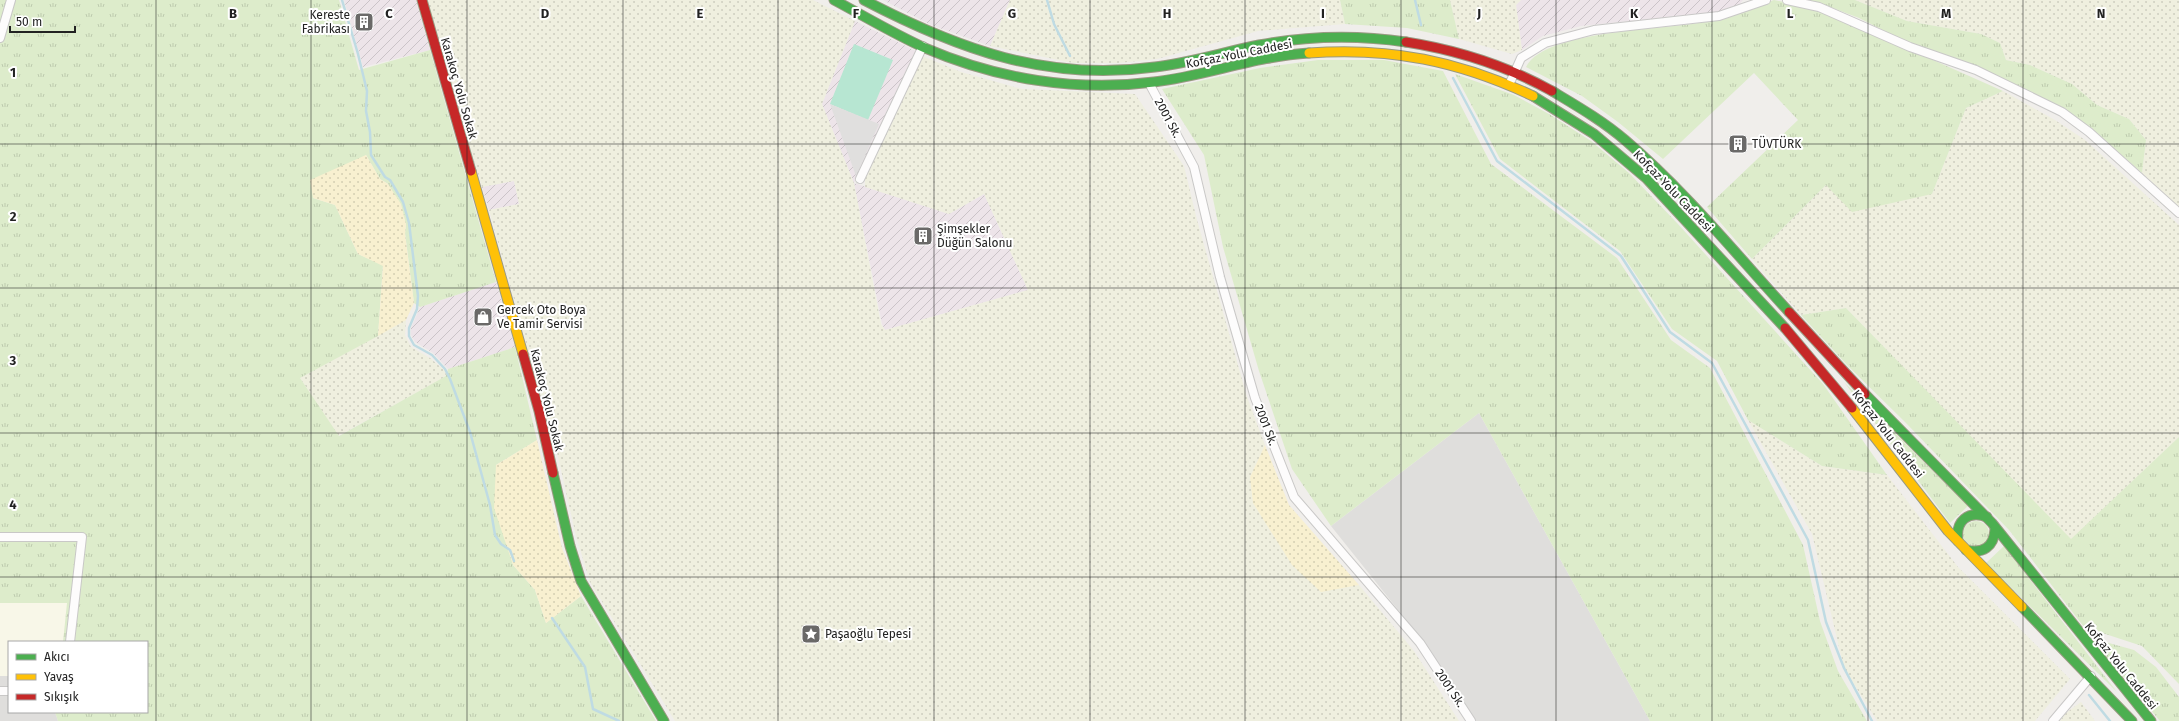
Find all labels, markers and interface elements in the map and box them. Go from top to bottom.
text: B [229,6,237,21]
text: C [385,6,393,21]
text: D [541,6,550,21]
text: E [697,6,704,21]
text: F [853,6,860,21]
text: G [1008,6,1016,21]
text: H [1163,6,1171,21]
text: I [1321,6,1325,21]
text: J [1476,6,1481,21]
text: K [1630,6,1639,21]
text: L [1787,6,1794,21]
text: M [1941,6,1951,21]
text: N [2097,6,2105,21]
scale bar [10,8,75,34]
place label: Kereste Fabrikası [302,8,350,36]
building icon: Kereste Fabrikası [353,11,375,33]
text: 50 m [16,15,42,29]
street label: Karakoç Yolu Sokak [438,36,480,141]
street label: Kofçaz Yolu Caddesi [1185,37,1293,71]
text: 1 [10,65,16,80]
street label: 2001 Sk. [1152,96,1184,140]
building icon: TÜVTÜRK [1727,133,1749,155]
place label: TÜVTÜRK [1752,135,1802,151]
street label: Kofçaz Yolu Caddesi [1630,147,1716,235]
text: 2 [10,209,17,224]
place label: Şimşekler Düğün Salonu [937,222,1012,250]
building icon: Şimşekler Düğün Salonu [912,225,934,247]
place label: Gercek Oto Boya Ve Tamir Servisi [497,303,586,331]
shop icon: Gercek Oto Boya Ve Tamir Servisi [472,306,494,328]
street label: Karakoç Yolu Sokak [528,347,567,453]
text: 3 [9,353,17,368]
street label: Kofçaz Yolu Caddesi [1849,387,1927,481]
street label: 2001 Sk. [1252,402,1280,448]
text: 4 [9,497,17,512]
street label: Kofçaz Yolu Caddesi [2082,620,2160,712]
place icon: Paşaoğlu Tepesi [800,623,822,645]
place label: Paşaoğlu Tepesi [825,627,911,641]
legend [8,641,148,713]
text: Akıcı [44,650,70,664]
street label: 2001 Sk. [1432,666,1468,710]
text: Yavaş [44,670,74,684]
text: Sıkışık [44,690,79,704]

